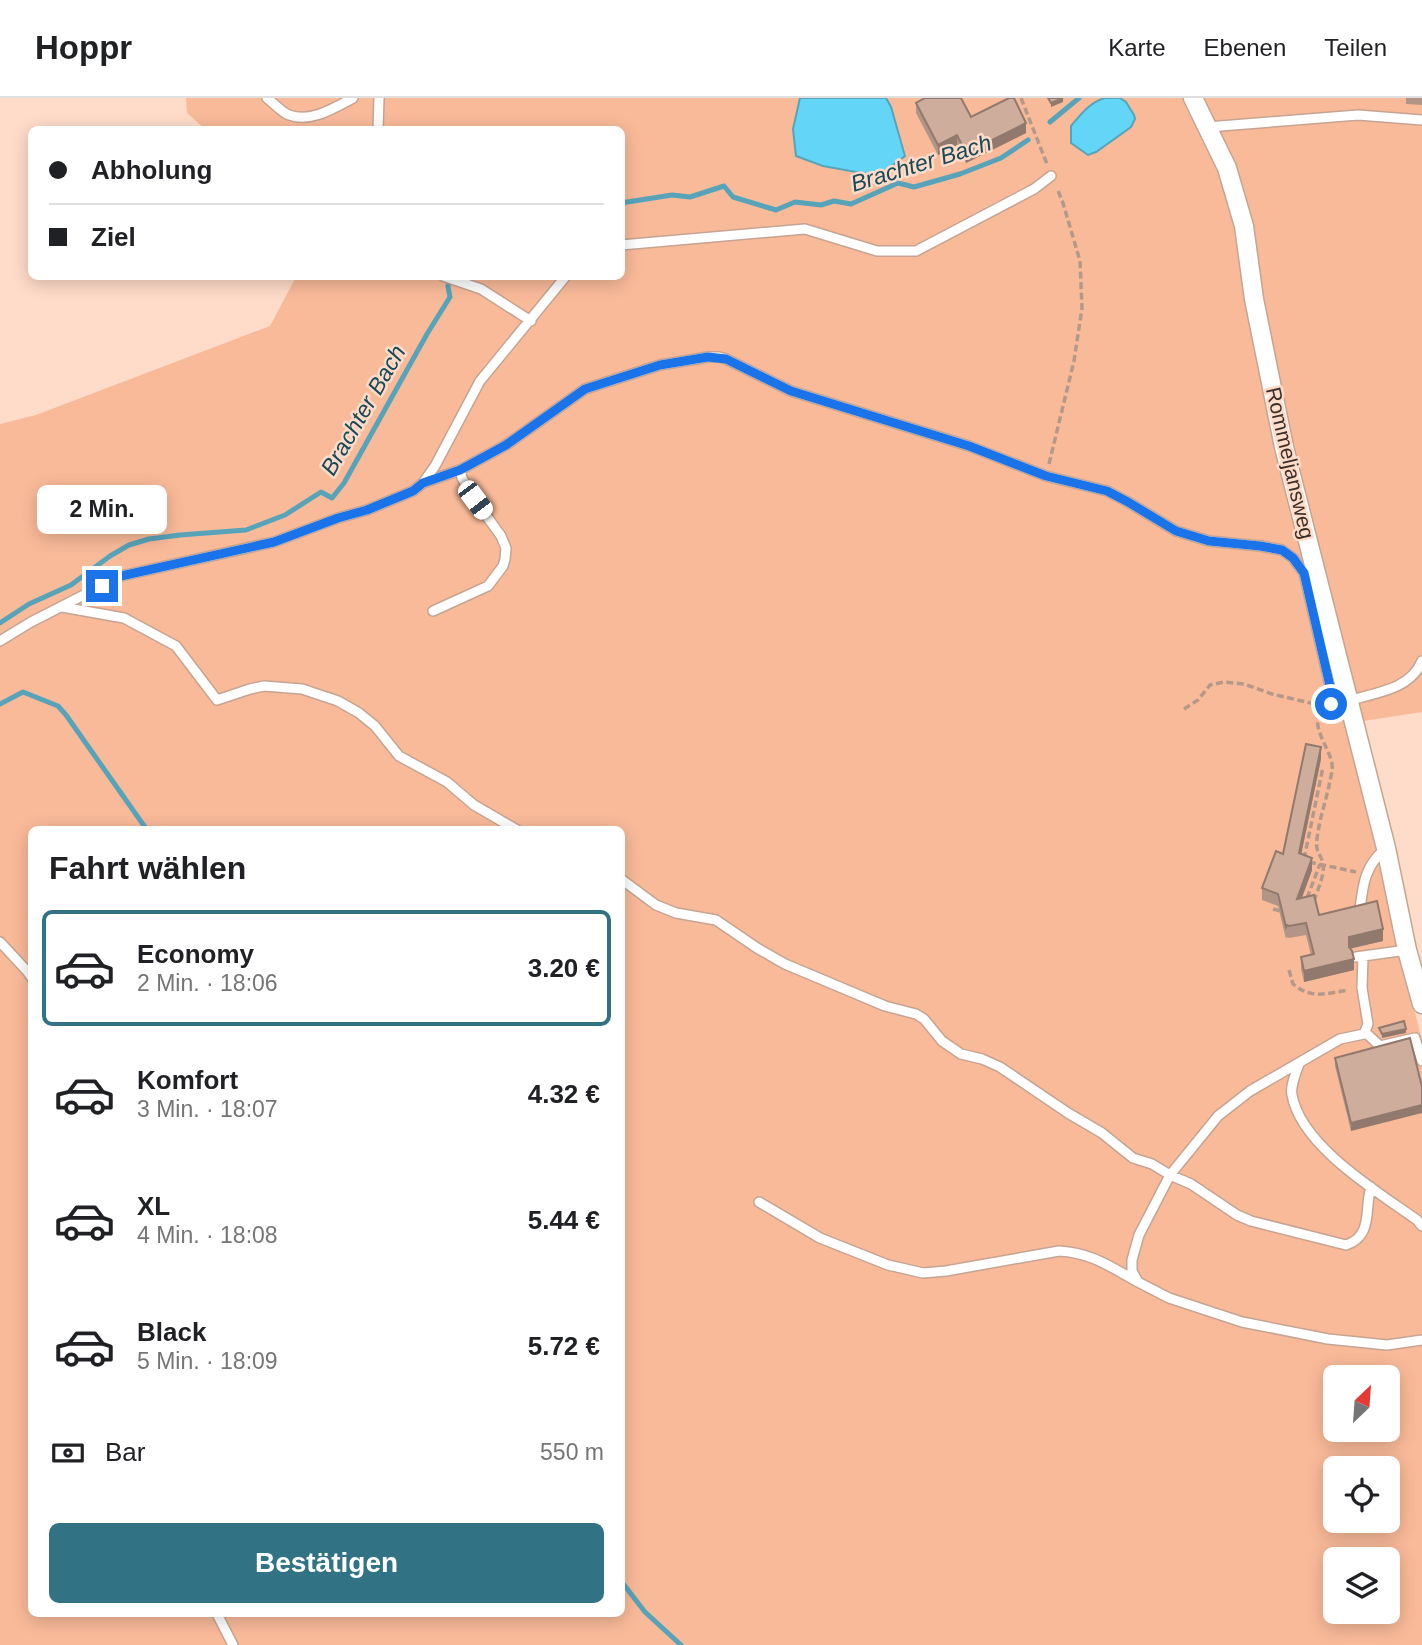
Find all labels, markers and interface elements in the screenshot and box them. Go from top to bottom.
text: Hoppr [35,29,132,66]
text: Karte [1108,34,1166,61]
text: Ebenen [1204,34,1286,61]
text: Teilen [1324,34,1387,61]
water label: Brachter Bach [848,129,994,197]
text: Abholung [91,155,212,185]
text: Ziel [91,222,136,252]
water label: Brachter Bach [315,340,411,480]
street label: Rommeljansweg [1262,385,1319,541]
car [454,477,497,523]
callout: 2 Min. [37,484,167,533]
text: 2 Min. [69,496,135,522]
route end [86,570,118,602]
route start [1315,688,1347,720]
text: Fahrt wählen [49,850,246,886]
icon: car [53,937,116,1000]
text: Economy [137,939,254,969]
text: 3.20 € [528,953,600,983]
text: 2 Min. · 18:06 [137,970,278,996]
icon: car [53,1063,116,1126]
text: Komfort [137,1065,238,1095]
text: 4.32 € [528,1079,600,1109]
text: 3 Min. · 18:07 [137,1096,278,1122]
icon: car [53,1189,116,1252]
text: XL [137,1191,170,1221]
text: 5.44 € [528,1205,600,1235]
text: 4 Min. · 18:08 [137,1222,278,1248]
icon: car [53,1315,116,1378]
text: Black [137,1317,206,1347]
text: 5.72 € [528,1331,600,1361]
text: 5 Min. · 18:09 [137,1348,278,1374]
north arrow [1323,1365,1400,1442]
map controls [1323,1365,1400,1624]
icon: cash [49,1434,87,1472]
text: Bar [105,1437,145,1467]
text: 550 m [540,1439,604,1465]
button: locate [1323,1456,1400,1533]
button: Bestätigen [49,1523,604,1603]
button: layers [1323,1547,1400,1624]

